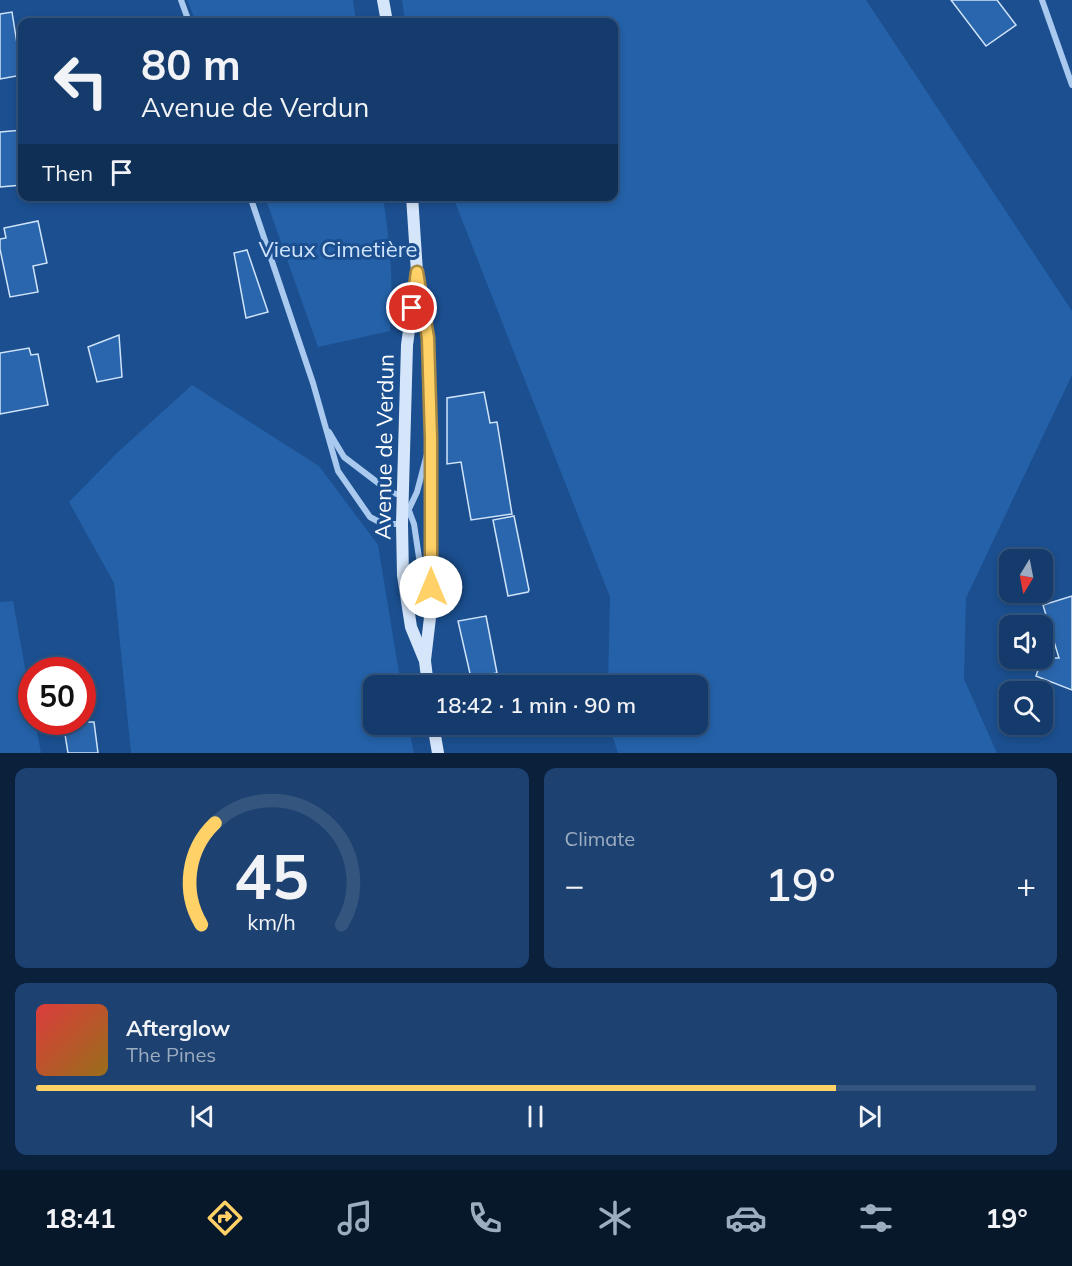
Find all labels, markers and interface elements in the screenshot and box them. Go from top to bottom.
text: 80 m [141,38,241,91]
icon: left [42,42,120,120]
text: Avenue de Verdun [141,90,369,124]
icon: arrive [105,156,138,189]
text: Then [42,159,93,187]
park label: Vieux Cimetière [258,235,418,263]
pin [386,282,437,333]
icon: arrive [395,291,428,324]
street label: Avenue de Verdun [368,354,400,540]
north arrow [999,549,1053,603]
map controls [999,549,1053,735]
position arrow [399,555,463,619]
button: sound [999,615,1053,669]
speed limit sign: 50 [18,657,96,735]
button: search [999,681,1053,735]
text: 18:42 · 1 min · 90 m [435,691,636,719]
text: Climate [565,826,635,851]
text: 45 [234,836,309,915]
text: 19° [765,856,836,912]
text: − [565,864,584,905]
text: + [1016,864,1036,905]
text: km/h [247,908,296,935]
text: Afterglow [126,1014,230,1042]
text: The Pines [126,1042,216,1067]
icon: previous [186,1100,219,1133]
icon: pause [519,1100,552,1133]
icon: next [853,1100,886,1133]
icon: directions [204,1197,246,1239]
icon: music [334,1197,376,1239]
icon: phone [464,1197,506,1239]
icon: climate [594,1197,636,1239]
icon: car [725,1197,767,1239]
icon: filters [855,1197,897,1239]
text: 18:41 [44,1201,116,1235]
text: 19° [985,1201,1028,1235]

